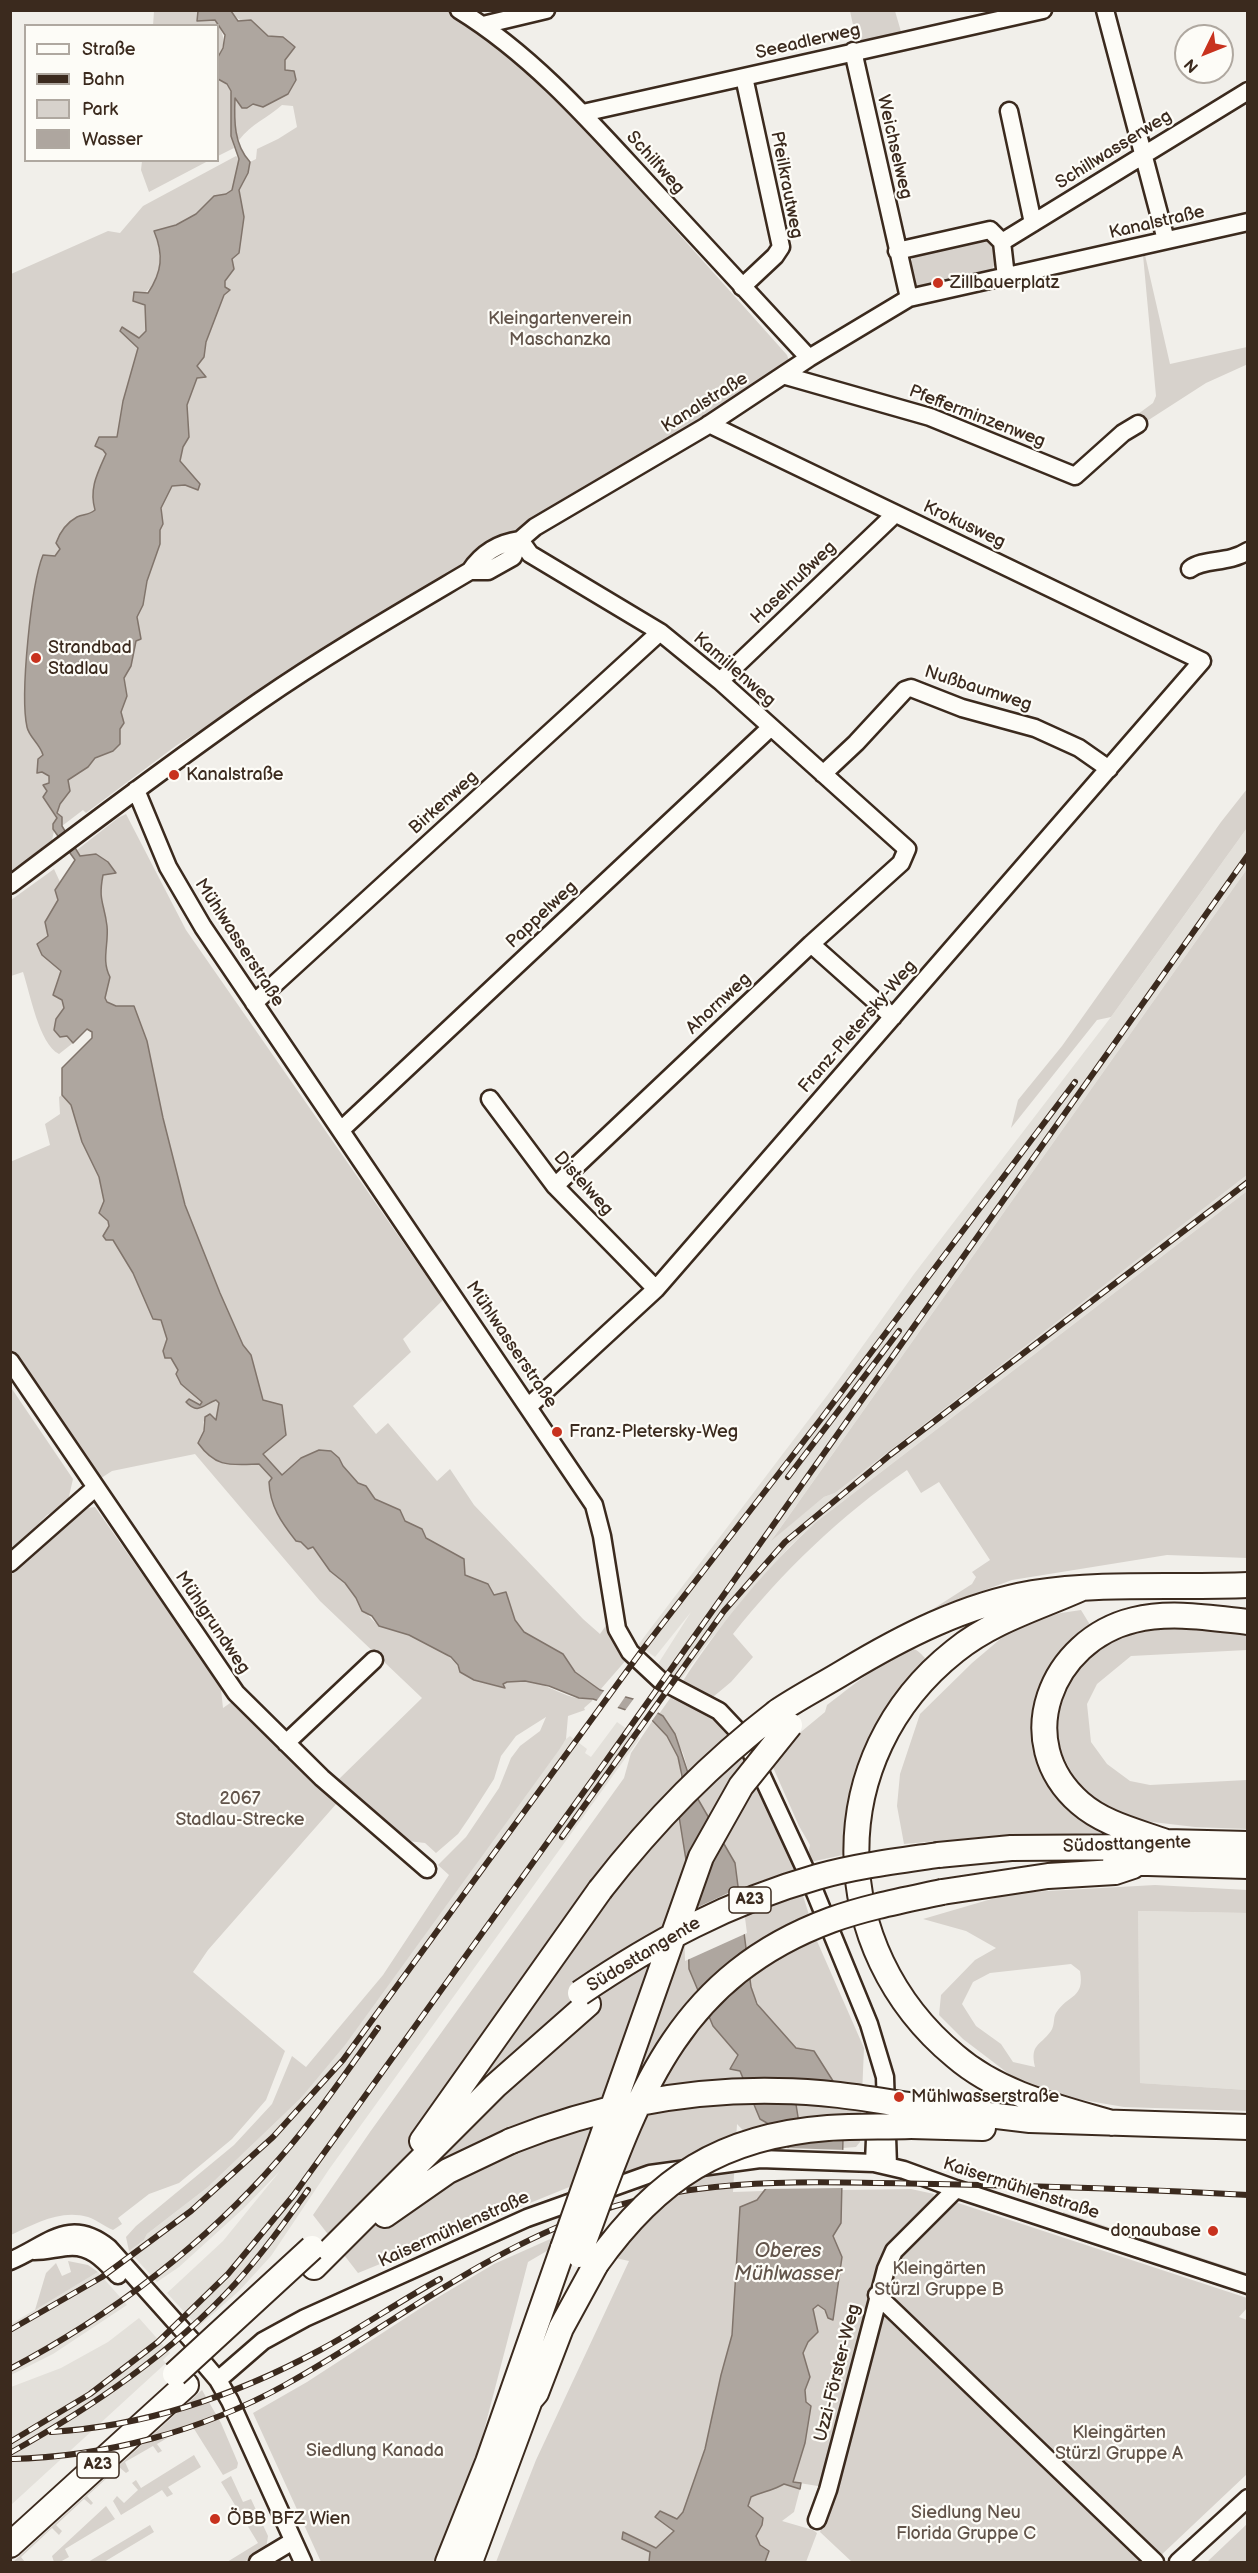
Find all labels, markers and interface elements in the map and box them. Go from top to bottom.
street label: Seeadlerweg [754,19,862,65]
legend [24,24,219,162]
north arrow [1174,24,1234,84]
text: Straße [82,39,135,60]
text: N [1181,54,1203,76]
text: Bahn [82,69,125,90]
street label: Weichselweg [872,93,916,201]
text: Park [82,99,118,120]
street label: Schillwasserweg [1052,106,1176,194]
street label: Schilfweg [621,127,689,199]
text: Wasser [82,129,143,150]
street label: Pfeilkrautweg [765,130,807,240]
street label: Kanalstraße [1107,202,1207,244]
place label: Zillbauerplatz [950,272,1059,294]
marker: Zillbauerplatz [931,276,945,290]
park label: Kleingartenverein Maschanzka [488,308,632,350]
street label: Kanalstraße [658,368,752,438]
street label: Pfefferminzenweg [906,381,1048,453]
street label: Krokusweg [919,496,1009,554]
street label: Haselnußweg [747,537,841,629]
street label: Kamillenweg [688,628,780,712]
place label: Strandbad Stadlau [48,637,132,680]
marker: Strandbad Stadlau [29,651,43,665]
street label: Nußbaumweg [922,661,1034,717]
place label: Kanalstraße [186,764,283,786]
street label: Birkenweg [405,766,483,840]
marker: Kanalstraße [167,768,181,782]
street label: Mühlwasserstraße [190,875,288,1011]
street label: Pappelweg [502,877,582,953]
street label: Franz-Pletersky-Weg [794,956,922,1098]
street label: Ahornweg [682,969,756,1039]
street label: Distelweg [549,1147,617,1221]
street label: Mühlwasserstraße [461,1278,561,1412]
place label: Franz-Pletersky-Weg [569,1421,738,1443]
marker: Franz-Pletersky-Weg [550,1425,564,1439]
street label: Mühlgrundweg [170,1568,254,1678]
park label: 2067 Stadlau-Strecke [175,1788,305,1830]
street label: Südosttangente [1063,1832,1191,1858]
road number: A23 [729,1887,771,1913]
street label: Südosttangente [583,1913,705,1997]
place label: Mühlwasserstraße [911,2086,1059,2108]
marker: Mühlwasserstraße [892,2090,906,2104]
street label: Kaisermühlenstraße [940,2154,1102,2224]
street label: Kaisermühlenstraße [375,2187,533,2273]
place label: donaubase [1110,2220,1201,2242]
marker: donaubase [1206,2224,1220,2238]
water label: Oberes Mühlwasser [734,2240,842,2287]
park label: Kleingärten Stürzl Gruppe B [874,2258,1004,2300]
street label: Uzzi-Förster-Weg [810,2302,866,2444]
park label: Kleingärten Stürzl Gruppe A [1055,2422,1183,2464]
park label: Siedlung Kanada [306,2440,444,2462]
road number: A23 [77,2452,119,2478]
park label: Siedlung Neu Florida Gruppe C [896,2502,1036,2544]
place label: ÖBB BFZ Wien [227,2508,350,2530]
marker: ÖBB BFZ Wien [208,2512,222,2526]

